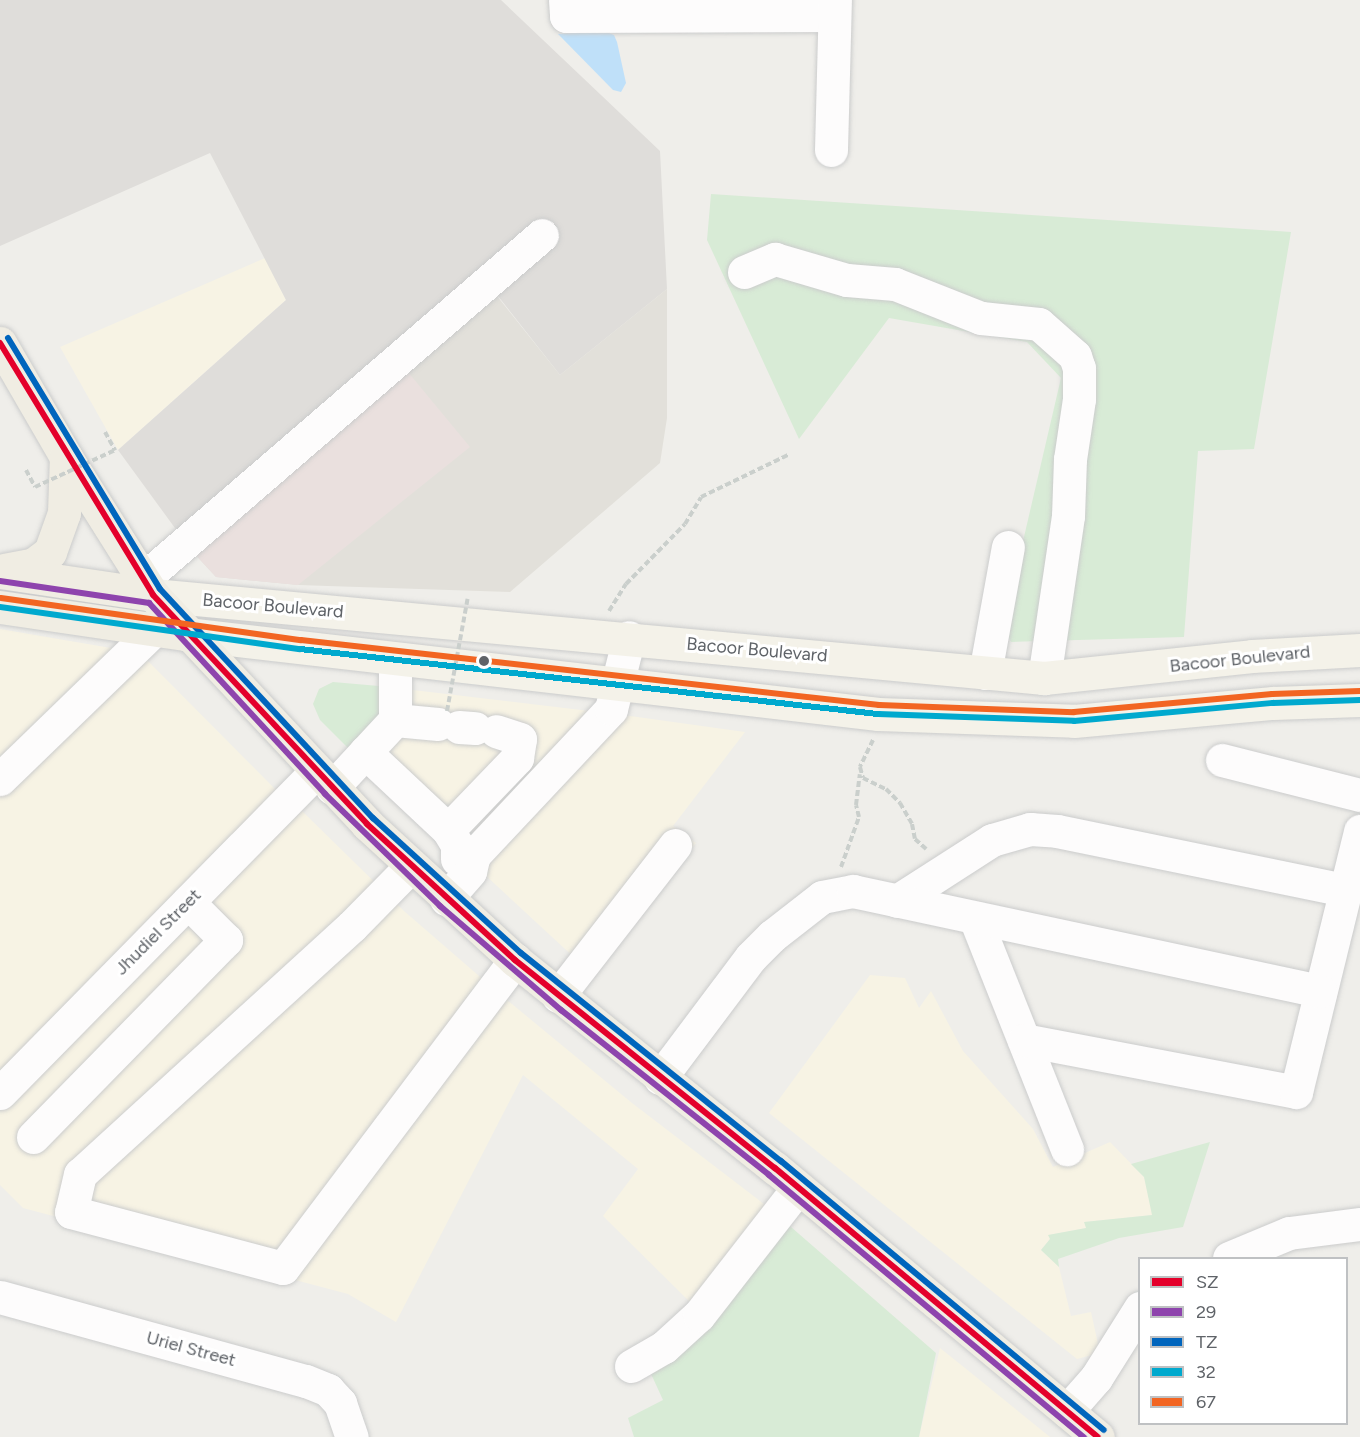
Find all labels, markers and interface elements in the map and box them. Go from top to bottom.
street label: Bacoor Boulevard [202,589,344,623]
street label: Bacoor Boulevard [686,633,828,667]
street label: Bacoor Boulevard [1169,641,1311,677]
unlabelled marker [478,655,490,667]
street label: Jhudiel Street [111,885,205,979]
legend [1138,1257,1348,1425]
text: SZ [1196,1271,1219,1293]
text: 29 [1196,1301,1216,1323]
street label: Uriel Street [144,1327,238,1371]
text: TZ [1196,1331,1217,1353]
text: 32 [1196,1361,1216,1383]
text: 67 [1196,1391,1216,1413]

